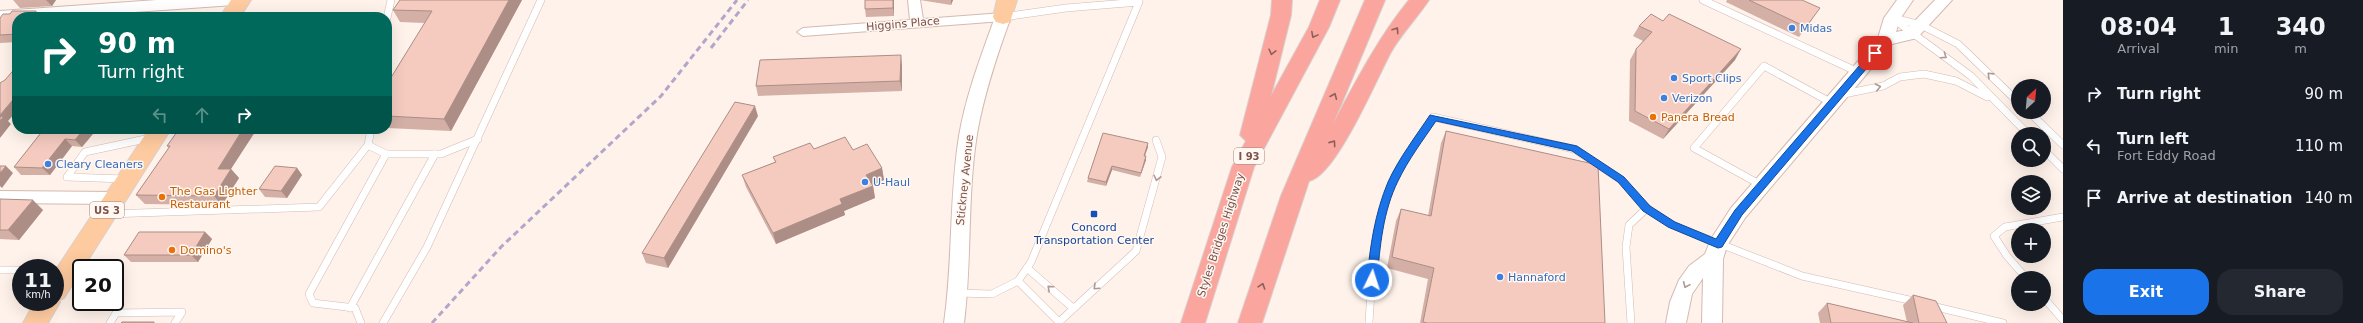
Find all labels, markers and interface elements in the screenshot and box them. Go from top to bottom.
text: 08:04 [2100,13,2177,41]
text: 1 [2218,13,2234,41]
text: 340 [2276,13,2326,41]
street label: Higgins Place [866,14,941,34]
place label: Midas [1800,22,1832,35]
marker: Midas [1787,23,1797,33]
text: 90 m [98,27,176,60]
one-way arrow [1391,27,1399,34]
icon: right [32,28,84,80]
one-way arrow [1311,31,1319,39]
pin [1858,36,1892,70]
text: Arrival [2117,41,2160,56]
text: min [2214,41,2238,56]
text: m [2294,41,2307,56]
icon: arrive [1864,42,1886,64]
one-way arrow [1268,48,1277,55]
one-way arrow [1940,51,1947,59]
text: Turn right [98,61,184,82]
place label: Sport Clips [1682,72,1742,85]
one-way arrow [1987,72,1995,80]
marker: Sport Clips [1669,73,1679,83]
north arrow [2011,79,2051,119]
map controls [2011,79,2051,311]
one-way arrow [1874,83,1881,91]
icon: right [2083,83,2105,105]
text: Turn right [2117,85,2201,103]
text: 90 m [2305,85,2343,103]
one-way arrow [1329,92,1337,99]
place label: Verizon [1672,92,1713,105]
marker: Verizon [1659,93,1669,103]
icon: left [149,104,171,126]
icon: ahead [191,104,213,126]
icon: right [233,104,255,126]
place label: Panera Bread [1661,111,1735,124]
marker: Panera Bread [1648,112,1658,122]
button: search [2011,127,2051,167]
text: Turn left [2117,130,2189,148]
street label: Stickney Avenue [954,134,976,226]
icon: left [2083,135,2105,157]
text: 110 m [2295,137,2343,155]
one-way arrow [1328,141,1335,148]
road number: I 93 [1234,148,1264,164]
text: Fort Eddy Road [2117,148,2216,163]
place label: Cleary Cleaners [56,158,143,171]
marker: Cleary Cleaners [43,159,53,169]
street label: Styles Bridges Highway [1195,171,1247,299]
one-way arrow [1154,174,1162,181]
button: layers [2011,175,2051,215]
place label: U-Haul [873,176,910,189]
marker: U-Haul [860,177,870,187]
place label: The Gas Lighter Restaurant [169,185,258,211]
icon: arrive [2083,187,2105,209]
text: Arrive at destination [2117,189,2292,207]
text: 140 m [2304,189,2353,207]
marker: The Gas Lighter Restaurant [157,192,167,202]
road number: US 3 [90,202,124,218]
marker: Concord Transportation Center [1089,209,1099,219]
place label: Concord Transportation Center [1033,221,1154,247]
button: + [2011,223,2051,263]
place label: Domino's [180,244,232,257]
marker: Domino's [167,245,177,255]
speed limit sign: 20 [72,259,124,311]
position arrow [1351,259,1393,301]
text: 11 [24,268,52,292]
button: Exit [2083,269,2209,315]
button: Share [2217,269,2343,315]
place label: Hannaford [1508,271,1566,284]
button: − [2011,271,2051,311]
marker: Hannaford [1495,272,1505,282]
one-way arrow [1683,281,1691,289]
one-way arrow [1094,282,1101,289]
one-way arrow [1257,283,1266,290]
one-way arrow [1047,285,1055,293]
text: km/h [25,289,51,300]

